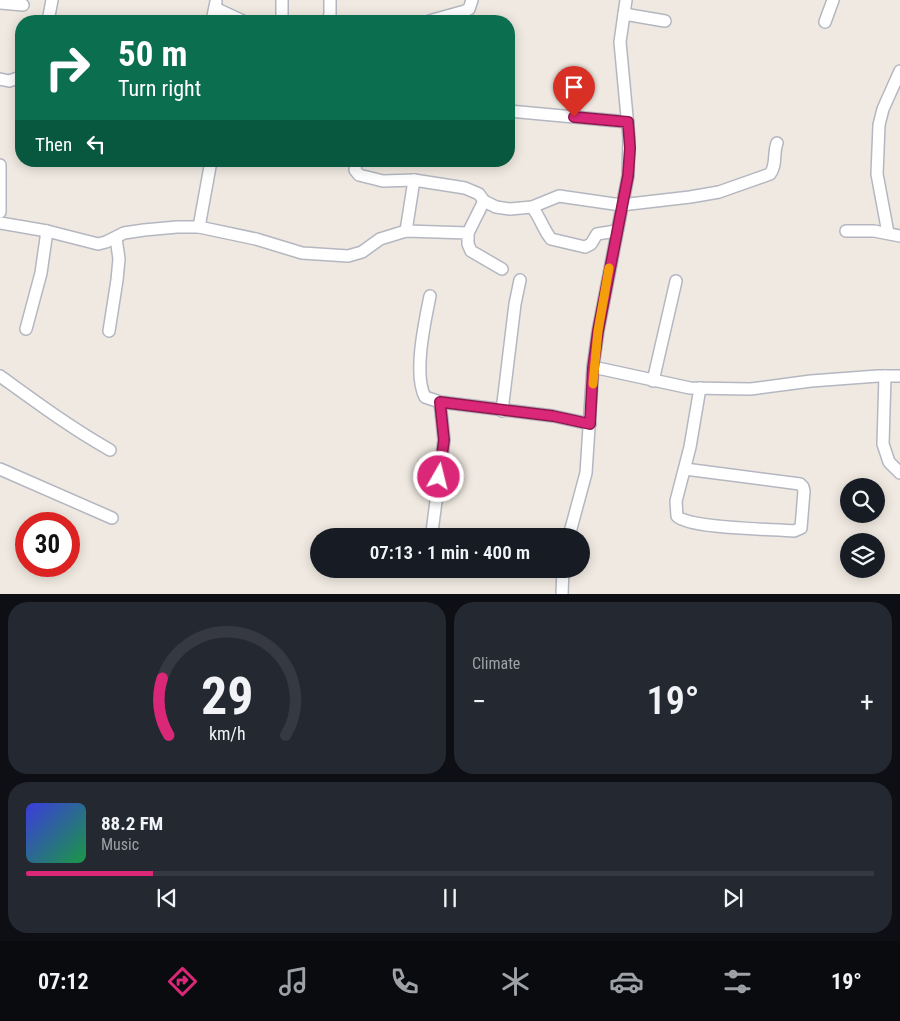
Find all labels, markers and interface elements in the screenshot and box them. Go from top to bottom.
text: 50 m [118,34,187,75]
icon: right [35,35,100,100]
pin [553,66,595,117]
icon: arrive [560,73,588,101]
text: Turn right [118,76,201,101]
icon: left [82,130,110,158]
text: Then [35,133,72,156]
position arrow [412,450,464,502]
map controls [840,478,885,578]
button: search [840,478,885,523]
speed limit sign: 30 [15,512,80,577]
button: layers [840,533,885,578]
text: 07:13 · 1 min · 400 m [370,541,530,564]
text: Climate [472,654,520,673]
text: 29 [201,666,253,727]
text: 19° [647,679,699,723]
text: − [472,685,486,718]
text: + [860,685,874,718]
text: km/h [209,723,245,744]
text: 88.2 FM [101,812,163,835]
text: Music [101,835,139,854]
icon: previous [153,884,181,912]
icon: pause [436,884,464,912]
icon: next [719,884,747,912]
icon: directions [165,964,200,999]
icon: music [276,964,311,999]
icon: phone [387,964,422,999]
icon: climate [498,964,533,999]
icon: car [609,964,644,999]
icon: filters [720,964,755,999]
text: 07:12 [38,969,89,994]
text: 19° [831,969,862,994]

